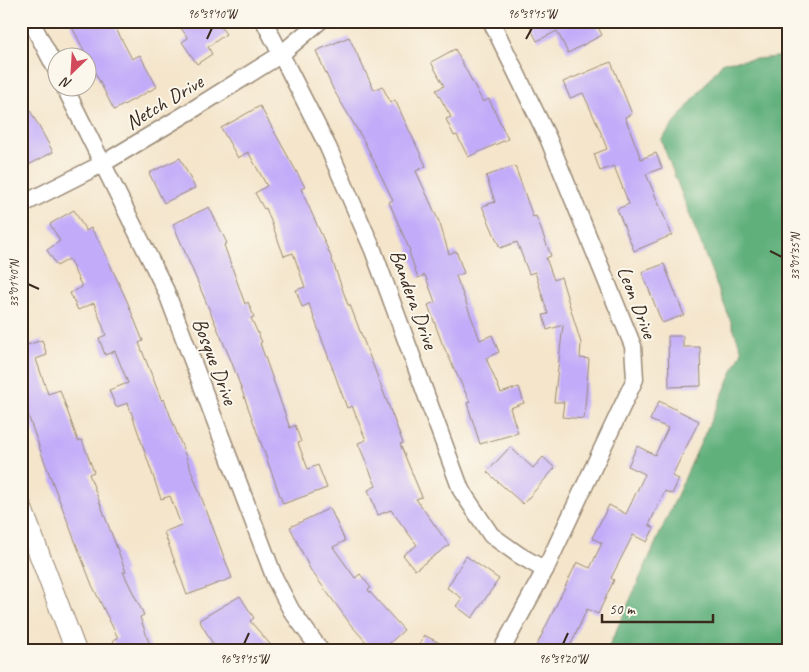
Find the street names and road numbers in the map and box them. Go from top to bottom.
street label: Netch Drive [120,68,209,135]
street label: Bandera Drive [384,246,444,353]
street label: Leon Drive [611,262,663,344]
street label: Bosque Drive [187,314,244,409]

